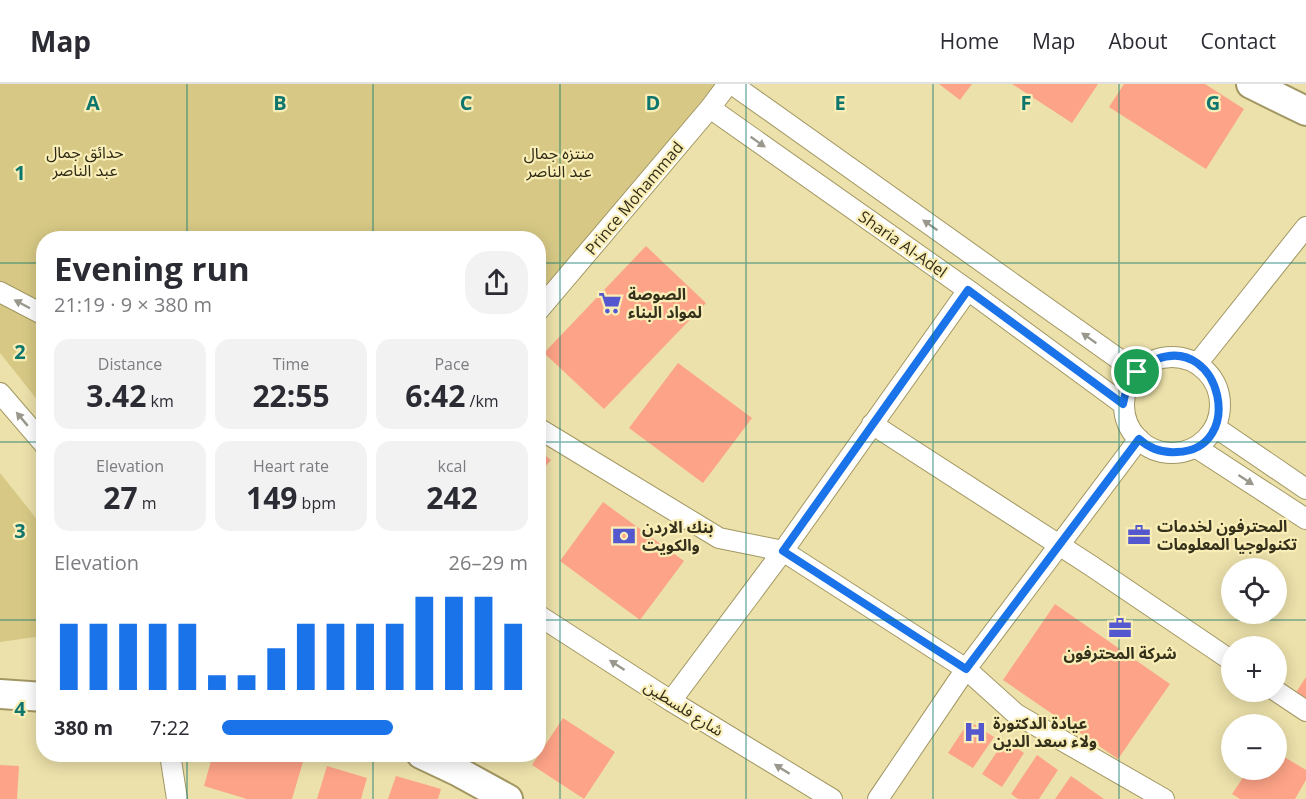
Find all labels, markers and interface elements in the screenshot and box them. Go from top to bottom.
text: Map [30,22,91,60]
text: Home [940,27,999,55]
text: Map [1032,27,1075,55]
text: About [1108,27,1168,55]
text: Contact [1201,27,1276,55]
text: A [86,89,100,116]
text: B [273,89,287,116]
text: C [460,89,473,116]
text: D [646,89,660,116]
text: E [834,89,846,116]
text: F [1021,89,1031,116]
text: G [1206,89,1220,116]
one-way arrow [749,136,765,148]
street label: Prince Mohammad [580,137,688,259]
park label: حدائق جمال عبد الناصر [46,141,124,181]
park label: منتزه جمال عبد الناصر [524,142,594,182]
text: 1 [14,159,26,186]
street label: Sharia Al-Adel [854,205,952,283]
one-way arrow [922,220,938,231]
text: Evening run [54,246,250,291]
button: share [465,251,528,314]
place label: الصوصة لمواد البناء [628,283,702,323]
supermarket icon: الصوصة لمواد البناء [597,290,623,316]
text: 21:19 · 9 × 380 m [54,291,212,318]
one-way arrow [13,299,30,308]
one-way arrow [1081,333,1097,344]
text: 2 [14,338,26,365]
pin [1111,346,1162,397]
text: Distance [98,353,162,375]
text: Time [273,353,309,375]
text: Pace [434,353,470,375]
icon: arrive [1120,355,1153,388]
text: 3.42 [86,375,146,416]
text: 22:55 [252,375,330,416]
text: 6:42 [405,375,465,416]
text: km [146,390,174,412]
text: /km [465,390,499,412]
one-way arrow [16,411,28,426]
text: Elevation [96,455,164,477]
text: Heart rate [253,455,329,477]
text: kcal [438,455,467,477]
one-way arrow [1238,474,1254,485]
text: 27 [103,477,138,518]
text: 149 [246,477,297,518]
text: 242 [426,477,478,518]
text: m [138,492,157,514]
text: bpm [297,492,336,514]
place label: المحترفون لخدمات تكنولوجيا المعلومات [1157,515,1297,555]
place label: بنك الاردن والكويت [642,516,714,556]
text: 3 [14,517,26,544]
office icon: المحترفون لخدمات تكنولوجيا المعلومات [1126,522,1152,548]
bank icon: بنك الاردن والكويت [611,523,637,549]
text: Elevation [54,549,139,576]
text: 26–29 m [449,549,528,576]
map controls [1221,558,1287,780]
button: locate [1221,558,1287,624]
office icon: شركة المحترفون [1107,615,1133,641]
button: + [1221,636,1287,702]
place label: شركة المحترفون [1063,642,1177,664]
one-way arrow [608,660,625,671]
street label: شارع فلسطين [639,675,728,743]
text: 4 [14,695,26,722]
place label: عيادة الدكتورة ولاء سعد الدين [993,712,1097,752]
text: 380 m [54,714,113,741]
text: 7:22 [150,714,190,741]
button: − [1221,714,1287,780]
hospital icon: عيادة الدكتورة ولاء سعد الدين [962,719,988,745]
one-way arrow [774,763,790,774]

